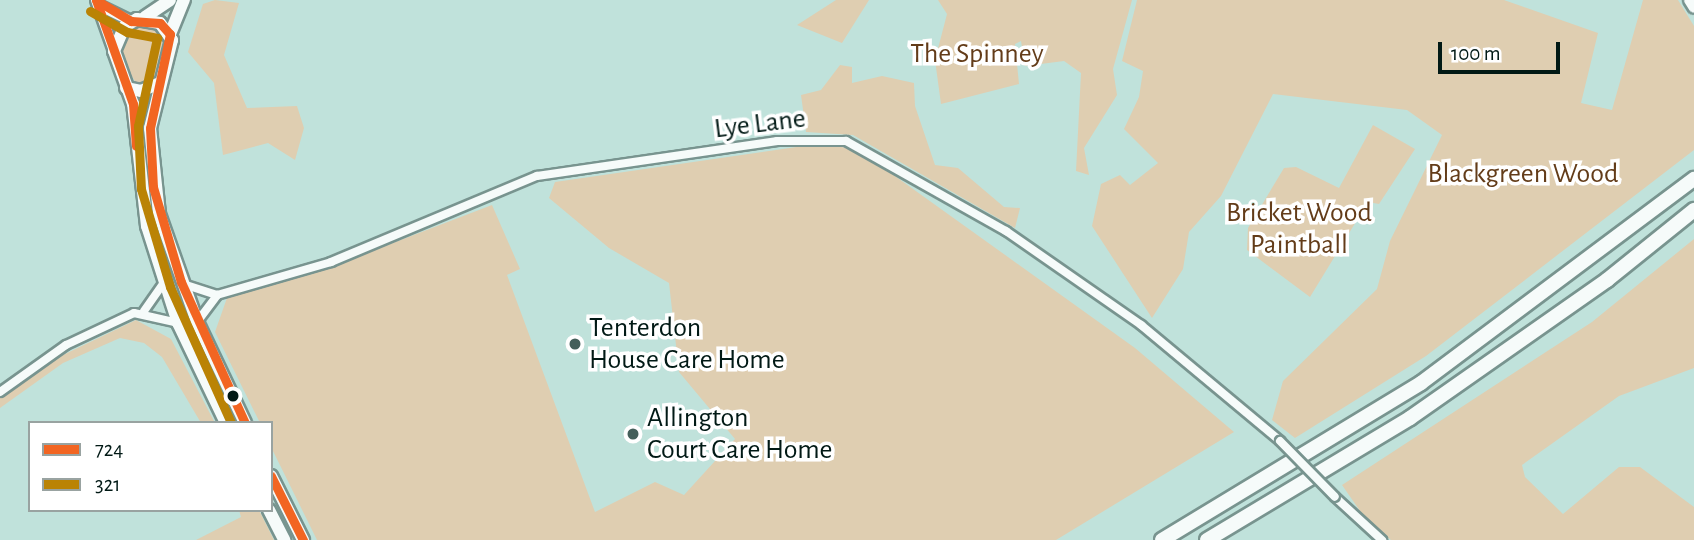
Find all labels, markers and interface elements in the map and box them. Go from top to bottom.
scale bar [1442,28,1564,72]
park label: The Spinney [910,37,1044,71]
text: 100 m [1451,43,1501,64]
street label: Lye Lane [712,102,808,146]
park label: Blackgreen Wood [1427,157,1619,191]
park label: Bricket Wood Paintball [1226,196,1372,262]
place label: Tenterdon House Care Home [589,311,785,377]
marker: Tenterdon House Care Home [567,336,583,352]
unlabelled marker [226,389,240,403]
place label: Allington Court Care Home [647,401,832,467]
legend [28,421,273,512]
marker: Allington Court Care Home [625,426,641,442]
text: 724 [95,439,123,460]
text: 321 [95,474,120,495]

